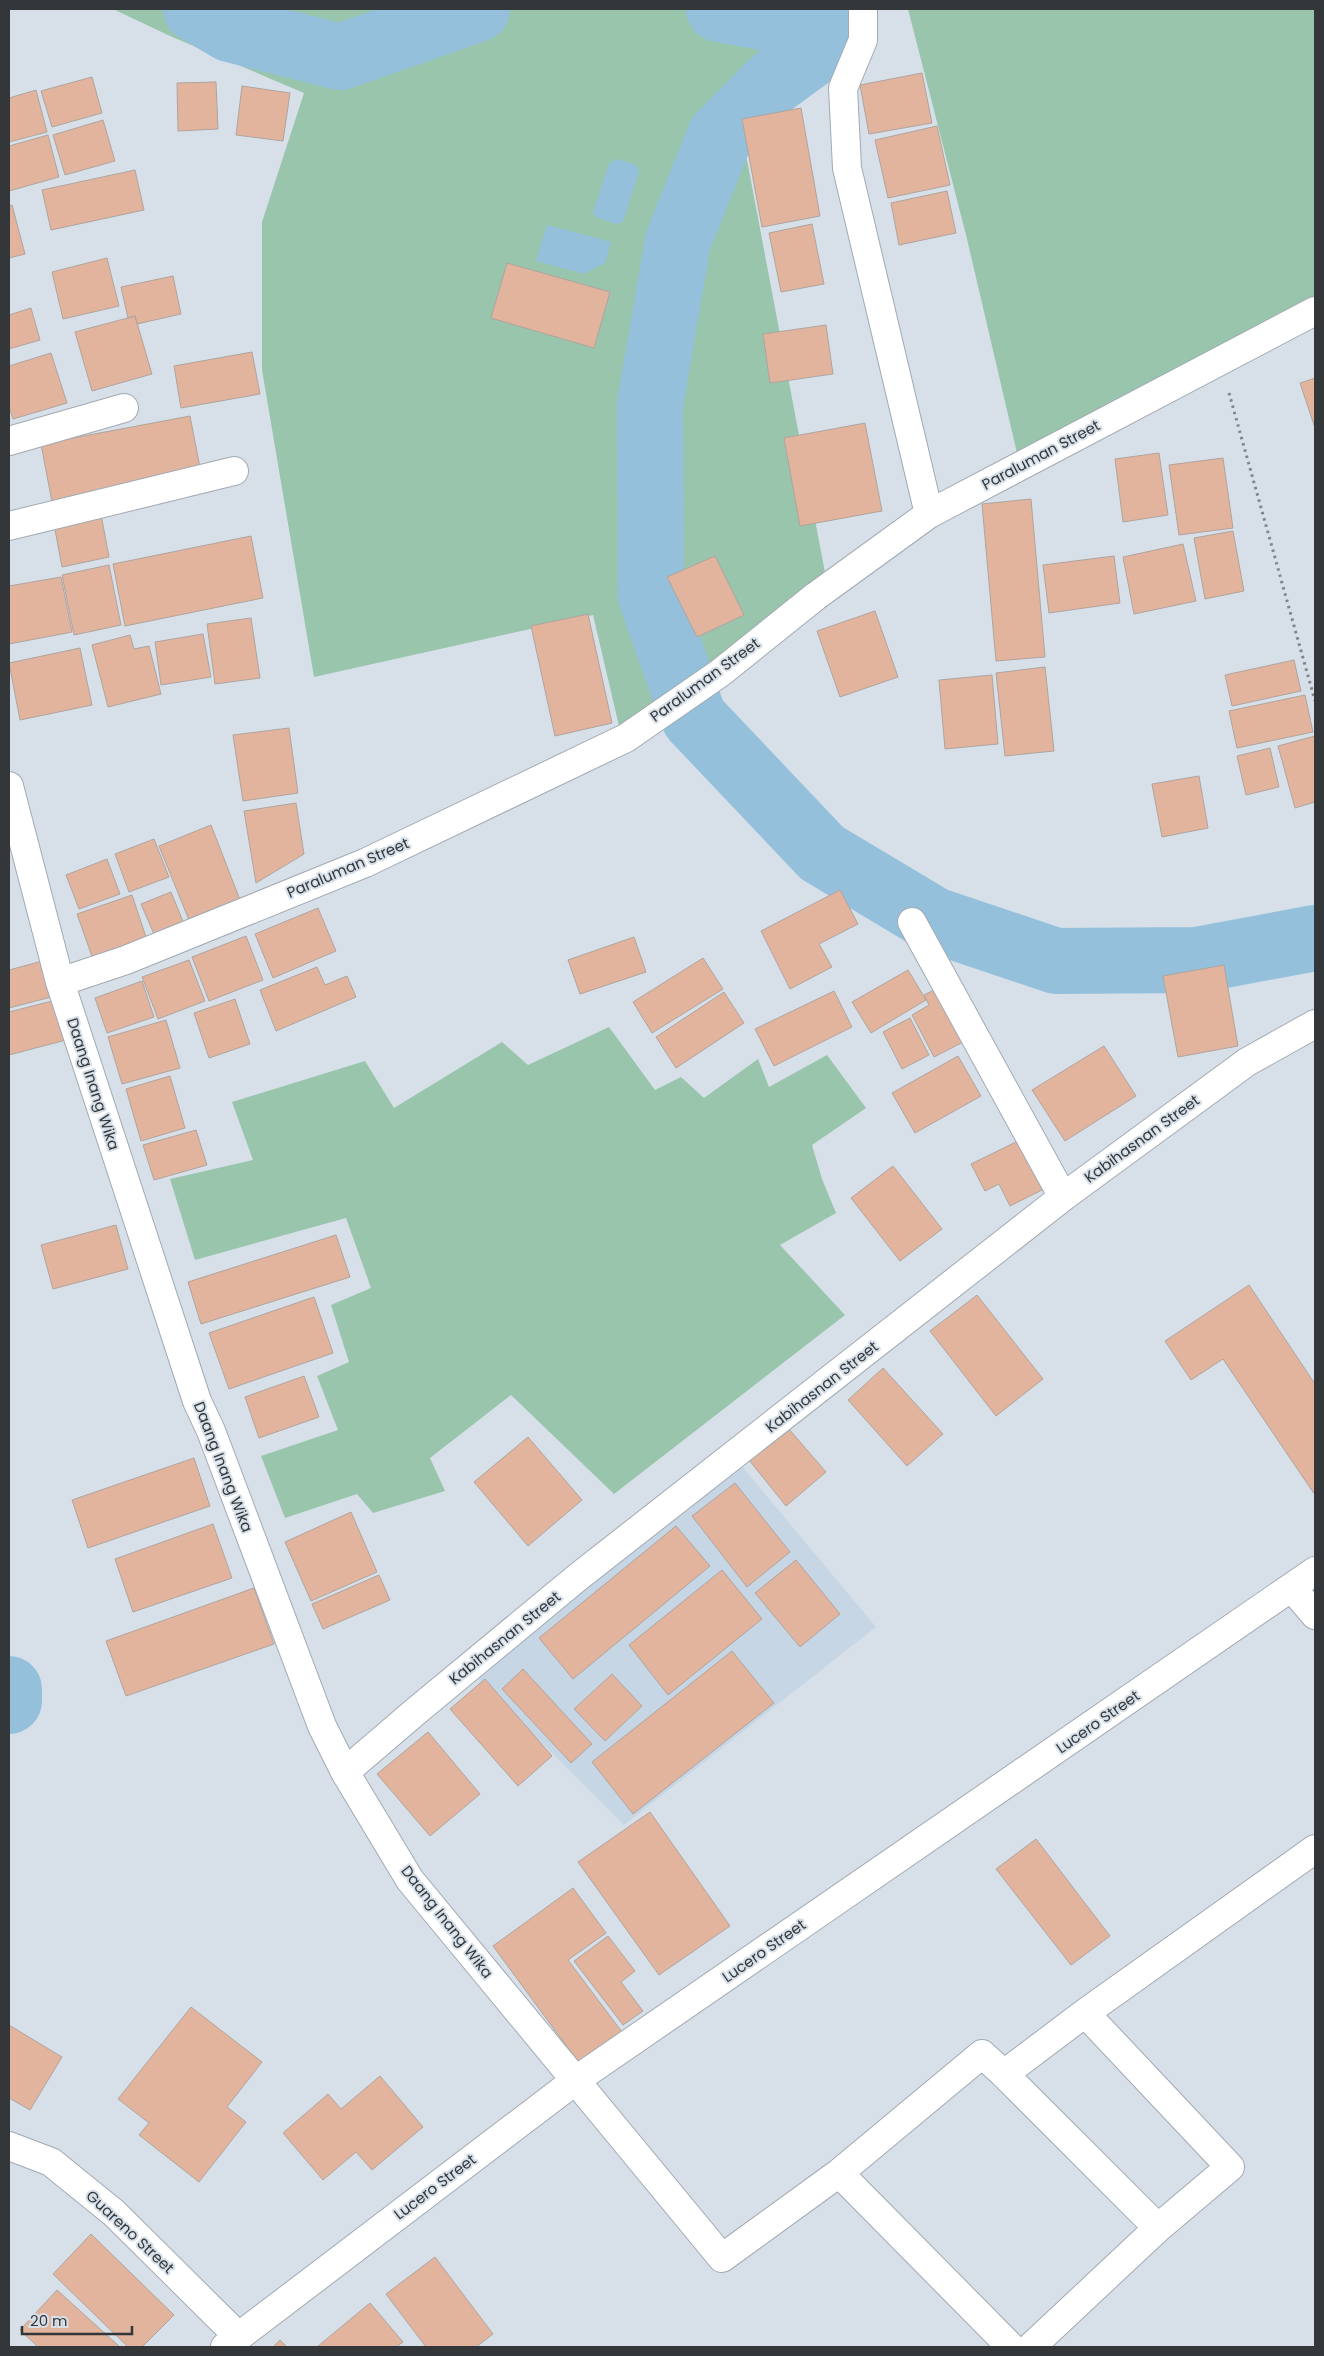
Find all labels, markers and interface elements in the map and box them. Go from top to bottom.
street label: Paraluman Street [978,415,1104,495]
street label: Paraluman Street [646,633,764,727]
street label: Paraluman Street [283,832,412,903]
street label: Daang Inang Wika [62,1015,125,1153]
street label: Kabihasnan Street [1080,1090,1204,1188]
street label: Kabihasnan Street [761,1336,882,1437]
street label: Daang Inang Wika [189,1399,258,1535]
street label: Kabihasnan Street [445,1586,565,1689]
street label: Lucero Street [1052,1685,1144,1758]
street label: Daang Inang Wika [397,1861,498,1983]
street label: Lucero Street [718,1914,810,1987]
street label: Lucero Street [389,2149,480,2224]
street label: Guareno Street [82,2185,179,2278]
scale bar [22,2304,132,2336]
text: 20 m [30,2310,68,2331]

